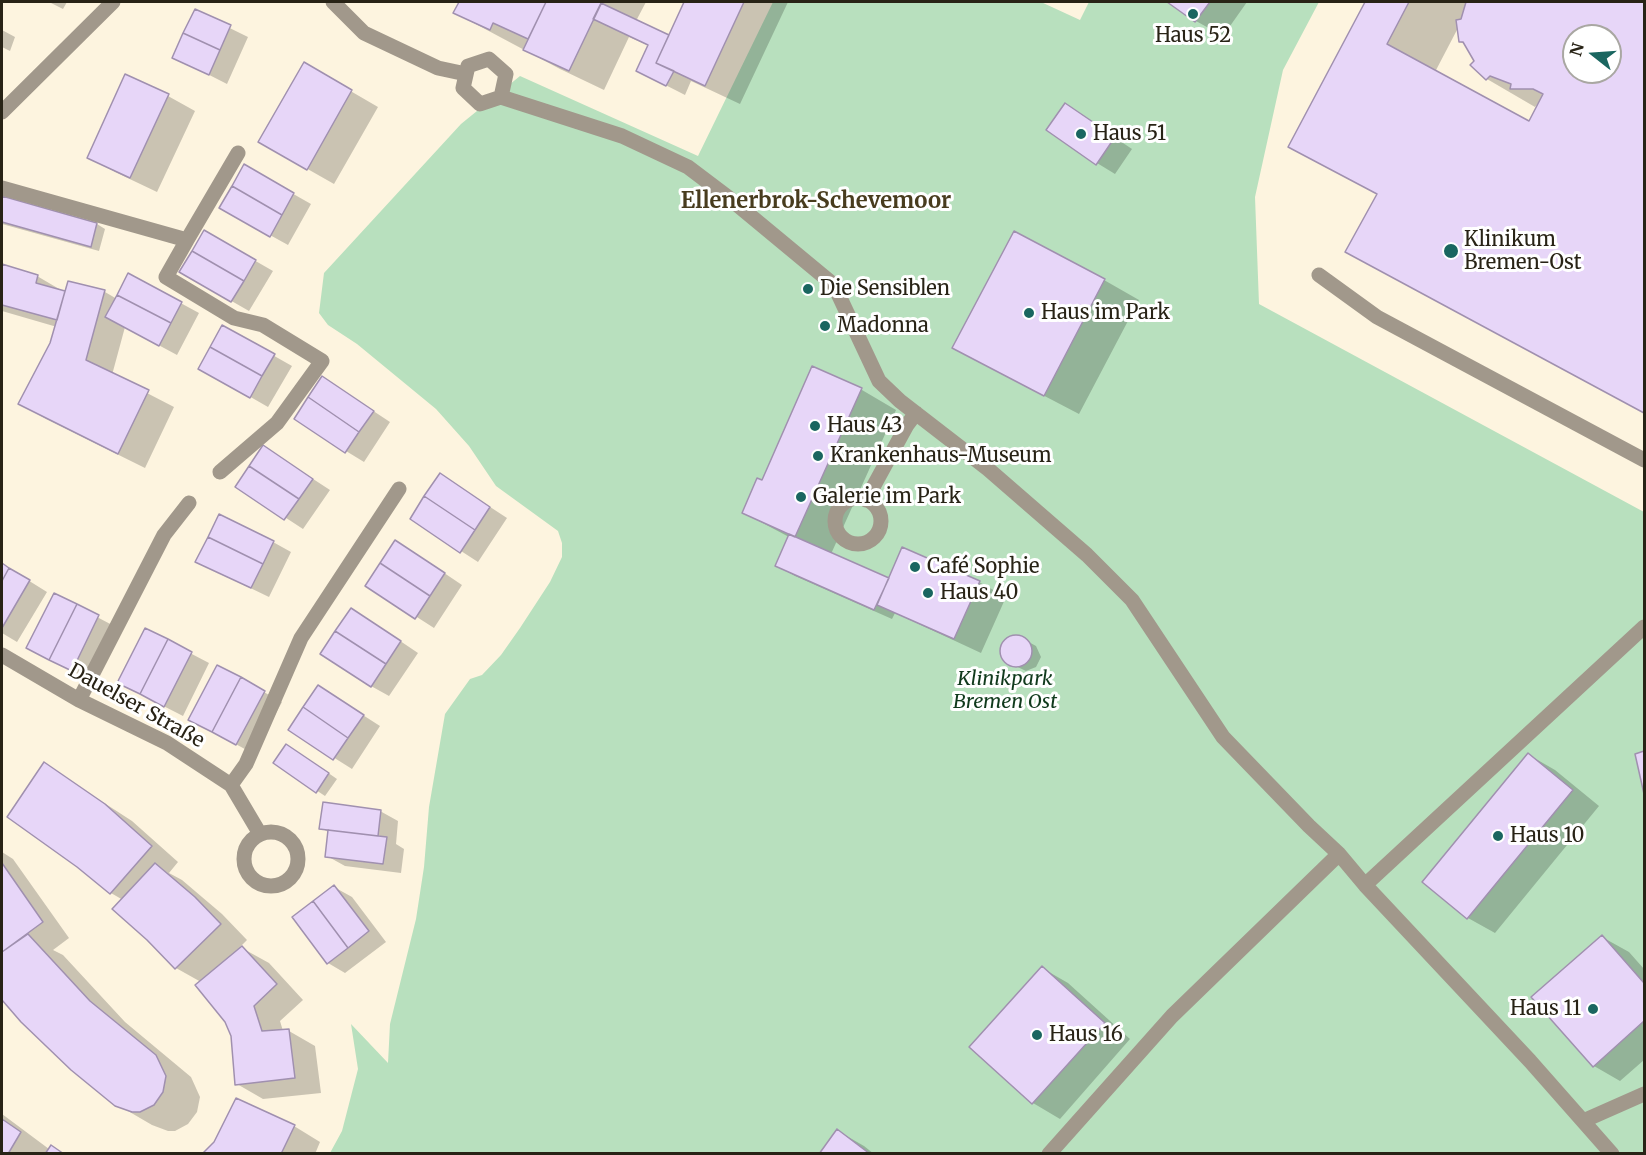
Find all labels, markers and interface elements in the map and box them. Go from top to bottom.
marker: Haus 52 [1186,7,1200,21]
place label: Haus 52 [1155,24,1231,48]
north arrow [1562,24,1622,84]
text: N [1565,40,1588,58]
place label: Haus 51 [1093,122,1166,146]
marker: Haus 51 [1074,127,1088,141]
district label: Ellenerbrok-Schevemoor [681,189,951,215]
place label: Klinikum Bremen-Ost [1464,228,1582,275]
marker: Klinikum Bremen-Ost [1442,242,1460,260]
place label: Die Sensiblen [820,277,950,301]
marker: Die Sensiblen [801,282,815,296]
place label: Haus im Park [1041,301,1170,325]
marker: Haus im Park [1022,306,1036,320]
place label: Madonna [837,314,929,338]
marker: Madonna [818,319,832,333]
place label: Haus 43 [827,414,902,438]
marker: Haus 43 [808,419,822,433]
place label: Krankenhaus-Museum [830,444,1052,468]
marker: Krankenhaus-Museum [811,449,825,463]
place label: Galerie im Park [813,485,961,509]
marker: Galerie im Park [794,490,808,504]
place label: Café Sophie [927,555,1039,579]
marker: Café Sophie [908,560,922,574]
place label: Haus 40 [940,581,1018,605]
marker: Haus 40 [921,586,935,600]
street label: Dauelser Straße [64,659,208,753]
park label: Klinikpark Bremen Ost [953,667,1057,714]
place label: Haus 10 [1510,824,1584,848]
marker: Haus 10 [1491,829,1505,843]
place label: Haus 11 [1510,997,1581,1021]
marker: Haus 11 [1586,1002,1600,1016]
place label: Haus 16 [1049,1023,1123,1047]
marker: Haus 16 [1030,1028,1044,1042]

